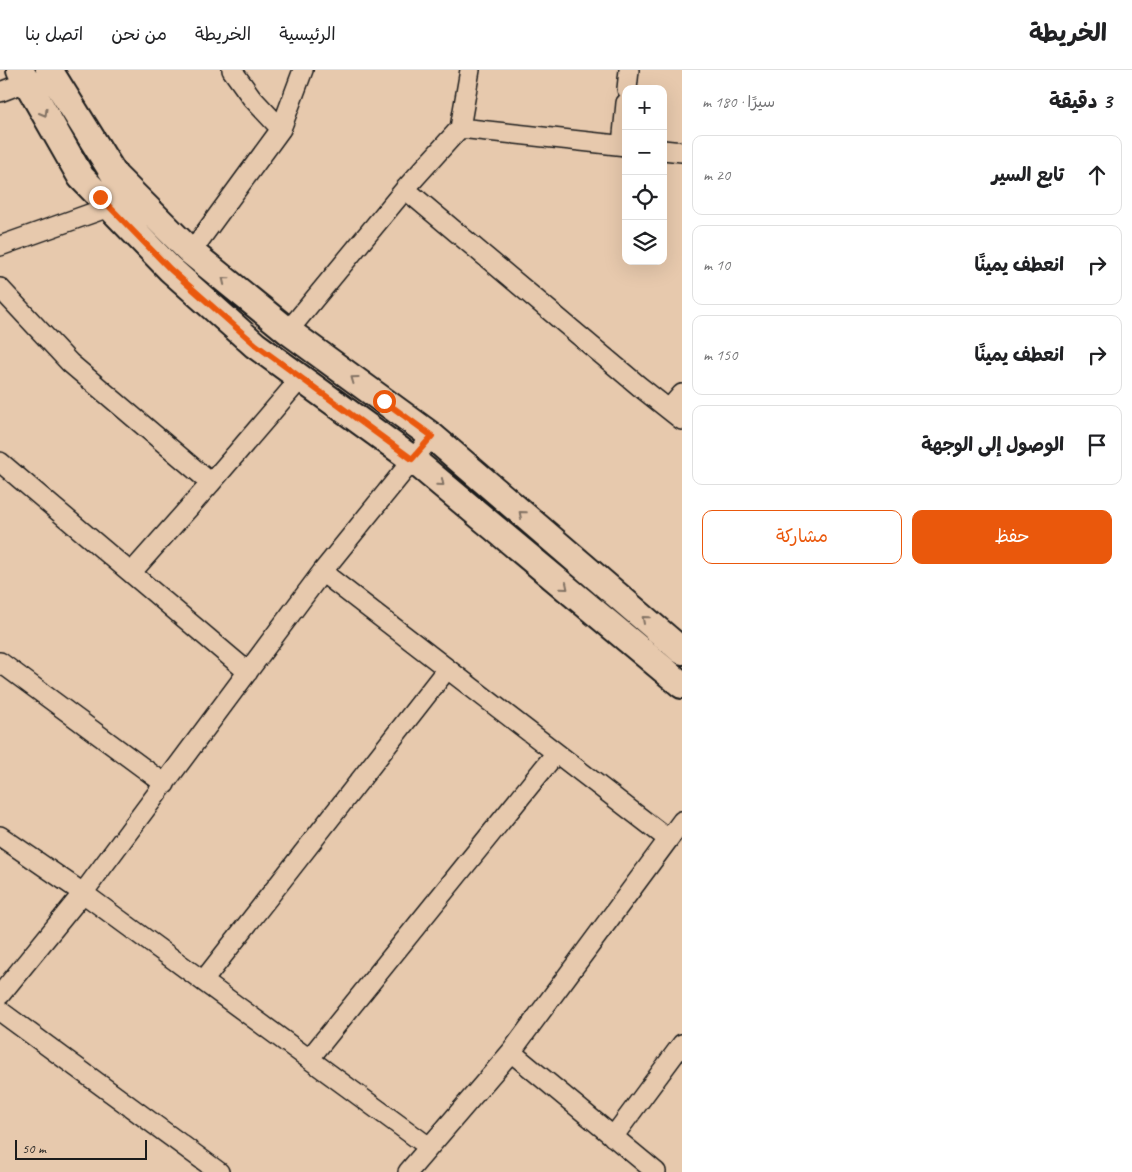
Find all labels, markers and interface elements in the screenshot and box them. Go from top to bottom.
text: الخريطة [1029,18,1107,48]
text: اتصل بنا [25,23,83,45]
text: من نحن [111,23,167,45]
text: الخريطة [195,23,251,45]
text: الرئيسية [279,23,336,45]
map controls [622,85,667,265]
button: + [622,85,667,130]
text: 3 دقيقة [1049,88,1112,114]
text: سيرًا · 180 m [702,92,775,112]
one-way arrow [37,107,47,116]
button: − [622,130,667,175]
icon: ahead [1083,161,1111,189]
text: تابع السير [992,163,1064,187]
text: 20 m [703,165,730,185]
button: locate [622,175,667,220]
route end [89,186,112,209]
button: layers [622,220,667,265]
icon: right [1083,251,1111,279]
text: انعطف يمينًا [975,253,1064,277]
text: 10 m [703,255,730,275]
one-way arrow [222,277,231,286]
icon: right [1083,341,1111,369]
text: انعطف يمينًا [975,343,1064,367]
text: 150 m [703,345,737,365]
one-way arrow [351,377,360,385]
route start [373,390,396,413]
icon: arrive [1083,431,1111,459]
text: الوصول إلى الوجهة [921,433,1064,457]
one-way arrow [435,477,444,486]
one-way arrow [518,510,527,519]
button: مشاركة [702,510,902,564]
button: حفظ [912,510,1112,564]
one-way arrow [559,582,568,590]
one-way arrow [642,617,651,625]
scale bar [15,1137,148,1160]
text: 50 m [22,1140,46,1157]

